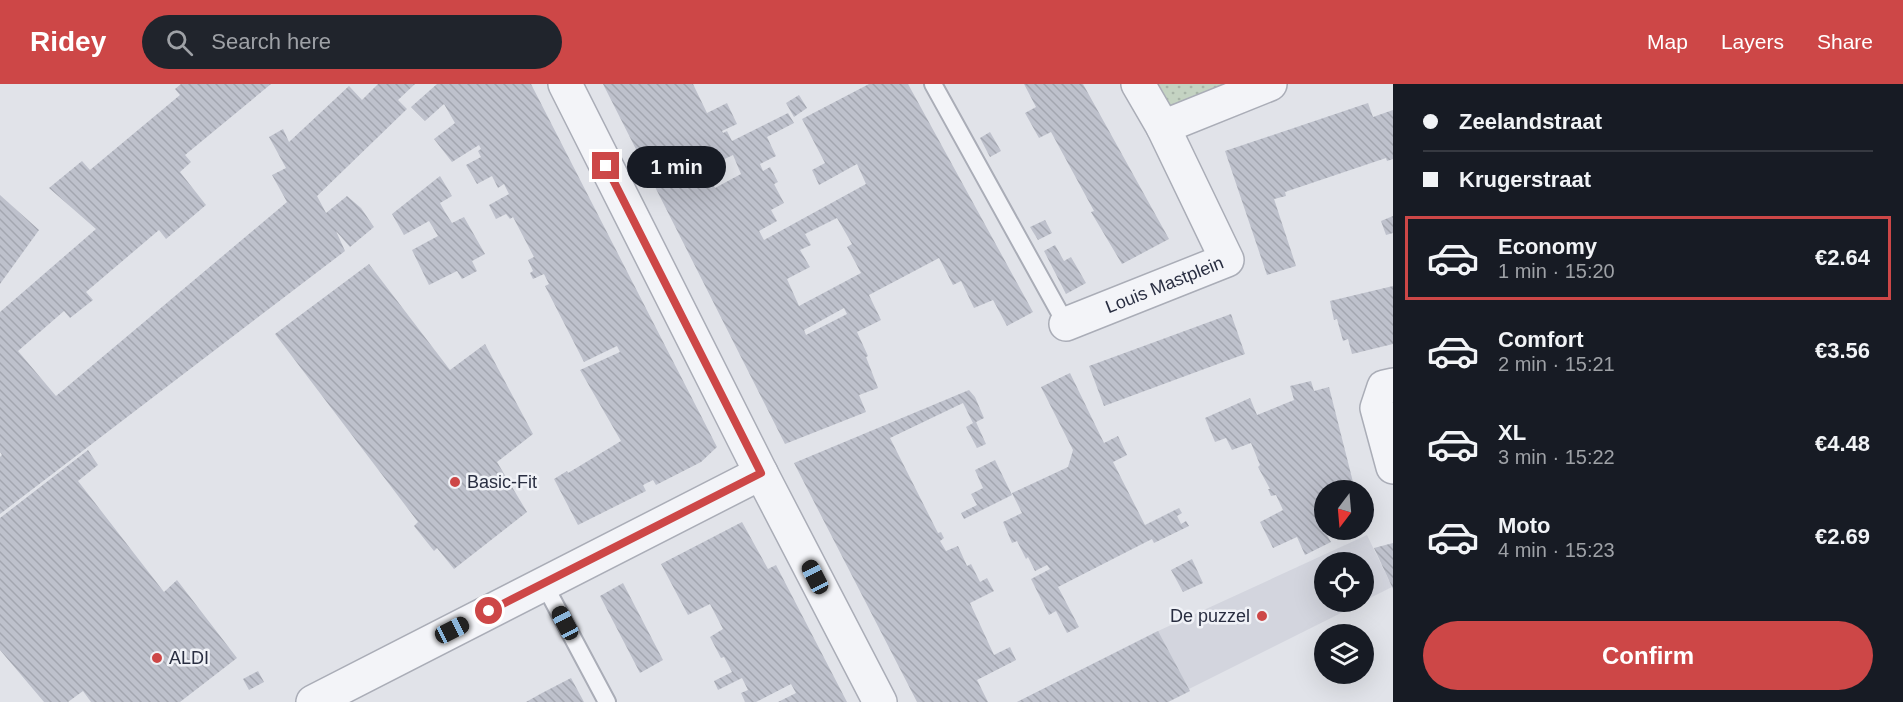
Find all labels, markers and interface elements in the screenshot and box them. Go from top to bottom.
search box [142,15,562,69]
text: Ridey [30,26,106,57]
icon: search [163,26,196,59]
text: Search here [211,29,331,54]
text: Map [1647,30,1688,53]
text: Layers [1721,30,1784,53]
text: Share [1817,30,1873,53]
text: Zeelandstraat [1459,109,1602,134]
callout: 1 min [627,145,726,187]
route end [592,152,619,179]
text: 1 min [650,156,703,178]
text: Krugerstraat [1459,167,1591,192]
icon: car [1426,231,1480,285]
text: Economy [1498,234,1597,259]
text: €2.64 [1815,245,1870,270]
street label: Louis Mastplein [1103,252,1226,317]
text: 1 min · 15:20 [1498,260,1615,282]
icon: car [1426,324,1480,378]
text: Comfort [1498,327,1584,352]
text: €3.56 [1815,338,1870,363]
text: 2 min · 15:21 [1498,353,1615,375]
icon: car [1426,417,1480,471]
text: XL [1498,420,1526,445]
text: €4.48 [1815,431,1870,456]
text: 3 min · 15:22 [1498,446,1615,468]
place label: Basic-Fit [467,472,537,492]
marker: Basic-Fit [448,475,462,489]
north arrow [1314,480,1374,540]
map controls [1314,480,1374,684]
icon: car [1426,510,1480,564]
text: Moto [1498,513,1551,538]
text: €2.69 [1815,524,1870,549]
text: 4 min · 15:23 [1498,539,1615,561]
button: locate [1314,552,1374,612]
car [799,557,831,597]
route start [475,597,502,624]
car [549,603,581,643]
place label: De puzzel [1170,606,1250,626]
marker: De puzzel [1255,609,1269,623]
car [432,614,472,646]
button: Confirm [1423,621,1873,690]
button: layers [1314,624,1374,684]
place label: ALDI [169,648,209,668]
marker: ALDI [150,651,164,665]

